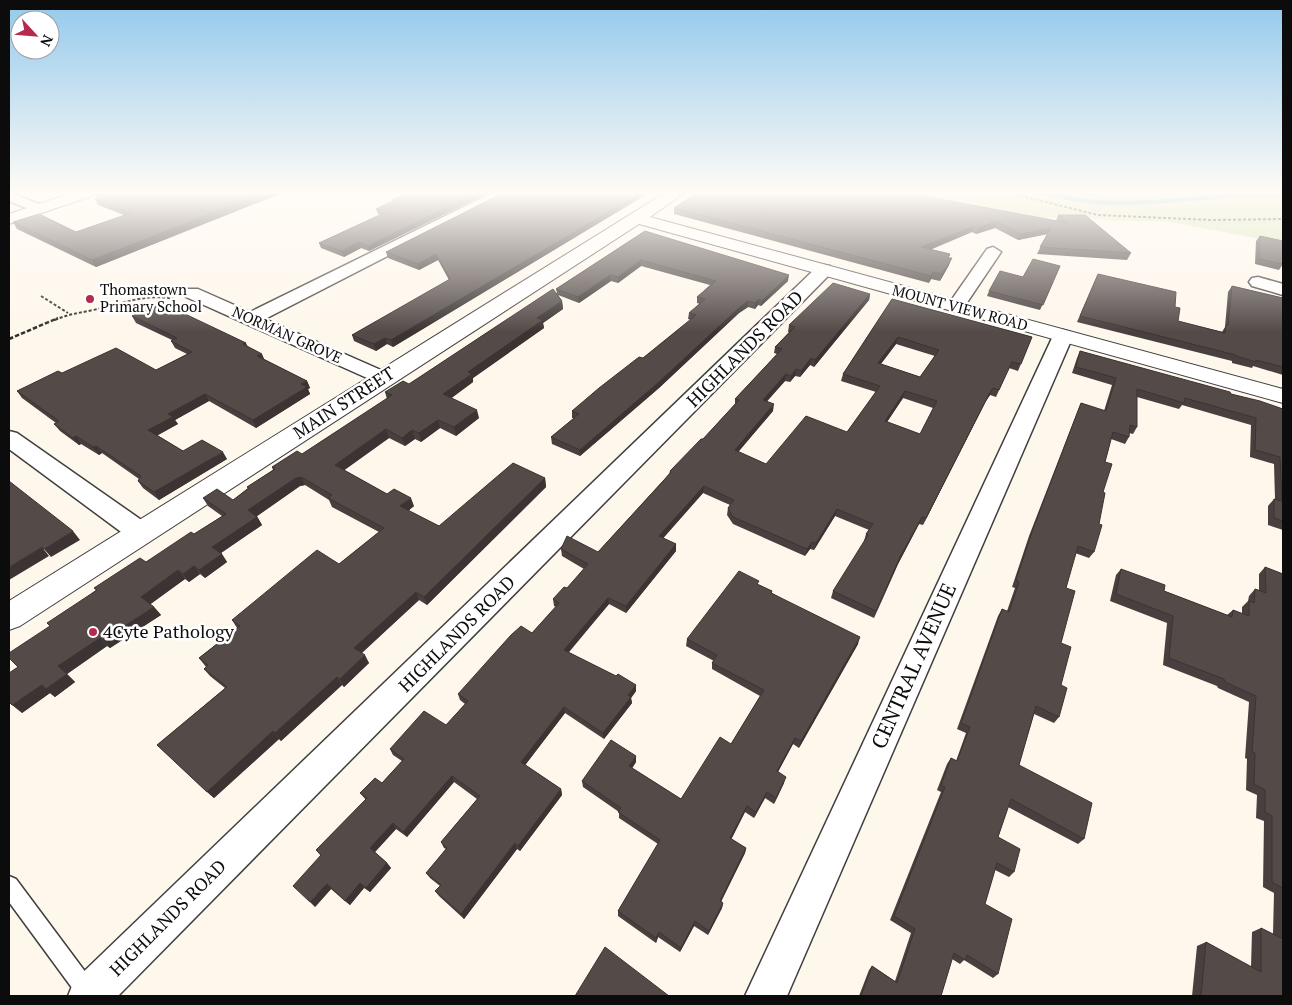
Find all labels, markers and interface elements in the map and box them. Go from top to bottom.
north arrow [10,10,60,60]
text: N [36,32,58,50]
place label: Thomastown Primary School [100,279,202,316]
street label: MOUNT VIEW ROAD [890,279,1030,335]
street label: HIGHLANDS ROAD [681,285,808,412]
marker: Thomastown Primary School [84,293,96,305]
street label: NORMAN GROVE [229,301,346,367]
street label: MAIN STREET [288,360,399,444]
street label: HIGHLANDS ROAD [393,570,520,697]
street label: CENTRAL AVENUE [864,578,962,753]
place label: 4Cyte Pathology [103,619,235,643]
marker: 4Cyte Pathology [87,626,99,638]
street label: HIGHLANDS ROAD [104,854,231,981]

